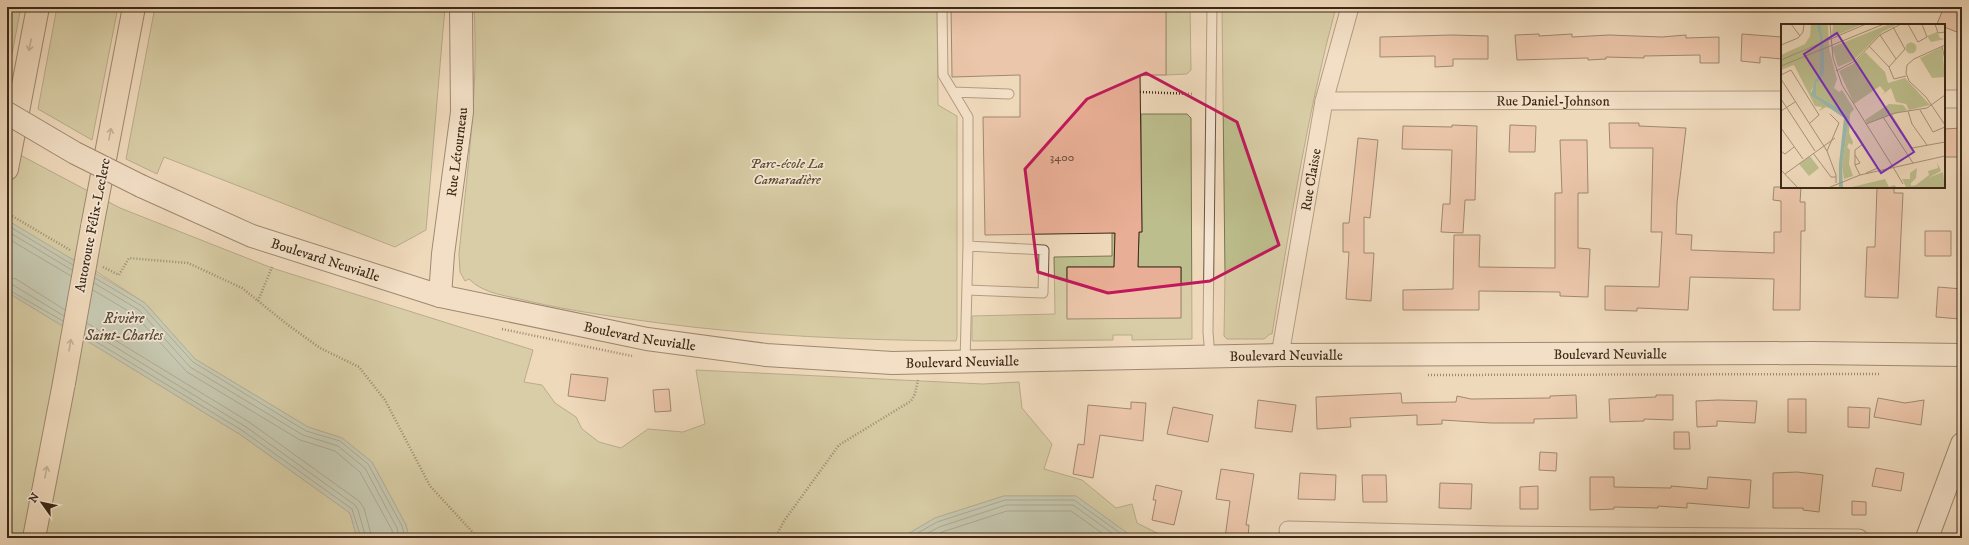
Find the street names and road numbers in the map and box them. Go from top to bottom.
street label: Rue Daniel-Johnson [1496,92,1610,111]
street label: Rue Létourneau [443,107,472,198]
street label: Rue Claisse [1297,147,1326,212]
street label: Autoroute Félix-Leclerc [71,157,115,294]
street label: Boulevard Neuvialle [269,235,382,286]
street label: Boulevard Neuvialle [582,318,697,355]
street label: Boulevard Neuvialle [1553,346,1667,364]
street label: Boulevard Neuvialle [1229,347,1343,366]
street label: Boulevard Neuvialle [905,352,1019,373]

